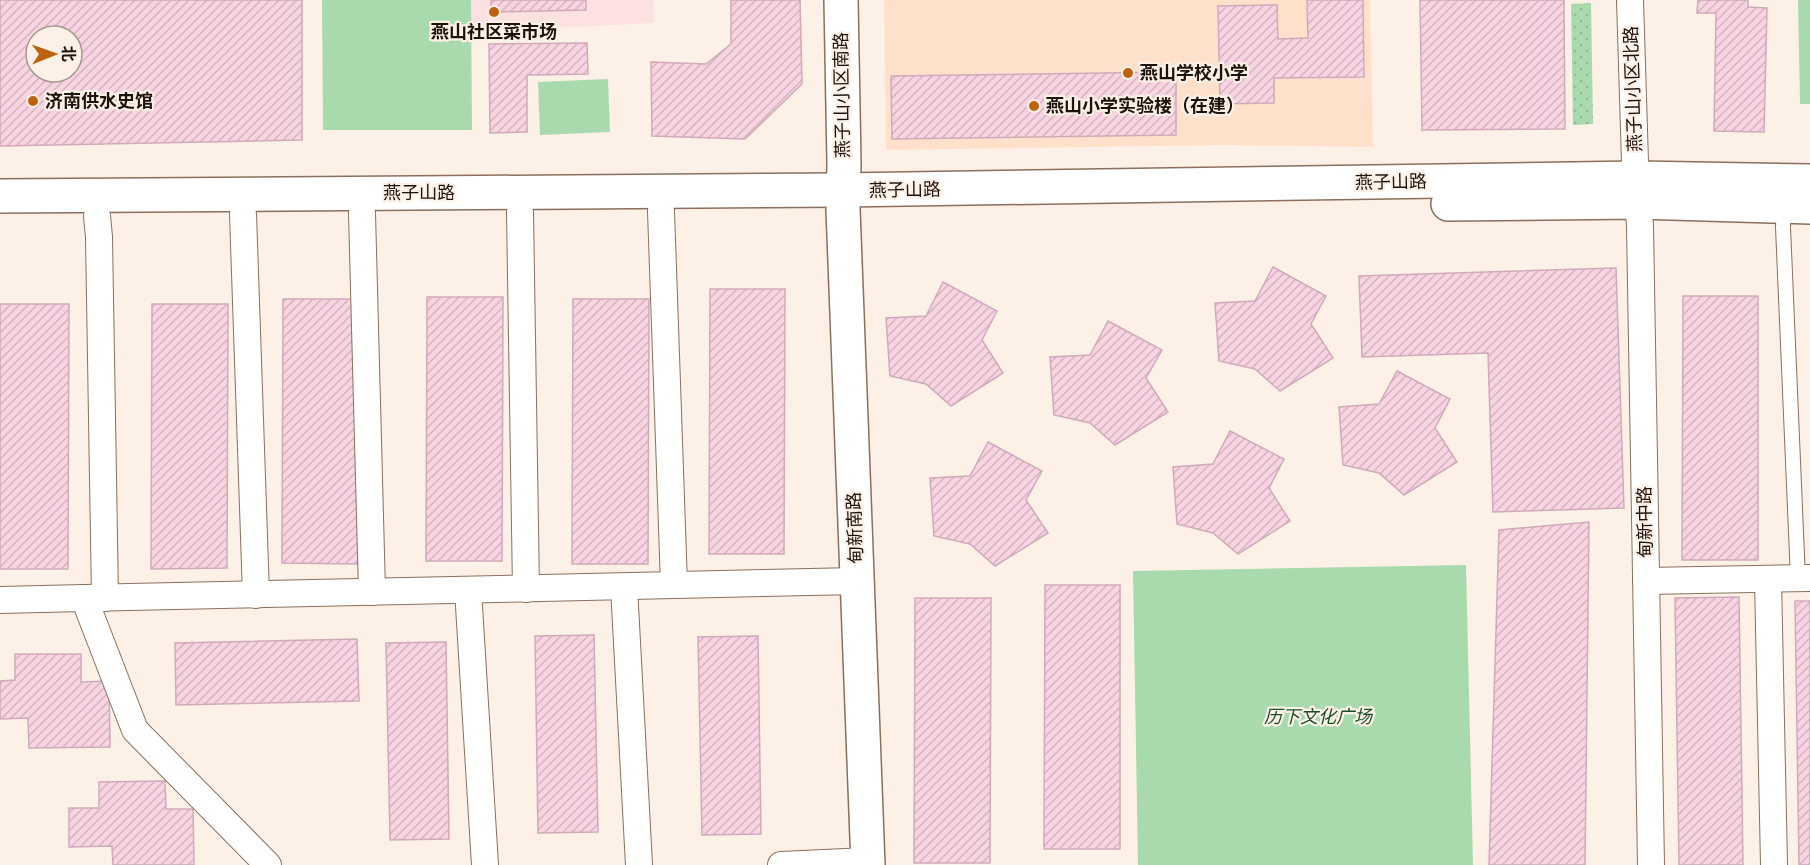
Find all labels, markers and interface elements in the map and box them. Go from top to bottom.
marker: 燕山社区菜市场 [487,5,501,19]
place label: 燕山社区菜市场 [431,19,557,43]
north arrow [24,24,84,84]
street label: 燕子山小区北路 [1618,26,1646,152]
street label: 燕子山小区南路 [828,32,854,158]
text: 北 [58,46,80,62]
place label: 燕山学校小学 [1140,60,1248,84]
marker: 燕山学校小学 [1121,66,1135,80]
place label: 济南供水史馆 [45,88,153,112]
place label: 燕山小学实验楼（在建） [1046,93,1244,117]
marker: 济南供水史馆 [26,94,40,108]
marker: 燕山小学实验楼（在建） [1027,99,1041,113]
street label: 燕子山路 [1355,168,1427,194]
street label: 燕子山路 [869,176,941,202]
street label: 燕子山路 [383,180,455,204]
street label: 甸新中路 [1631,486,1657,558]
street label: 甸新南路 [841,492,867,564]
park label: 历下文化广场 [1264,704,1374,728]

